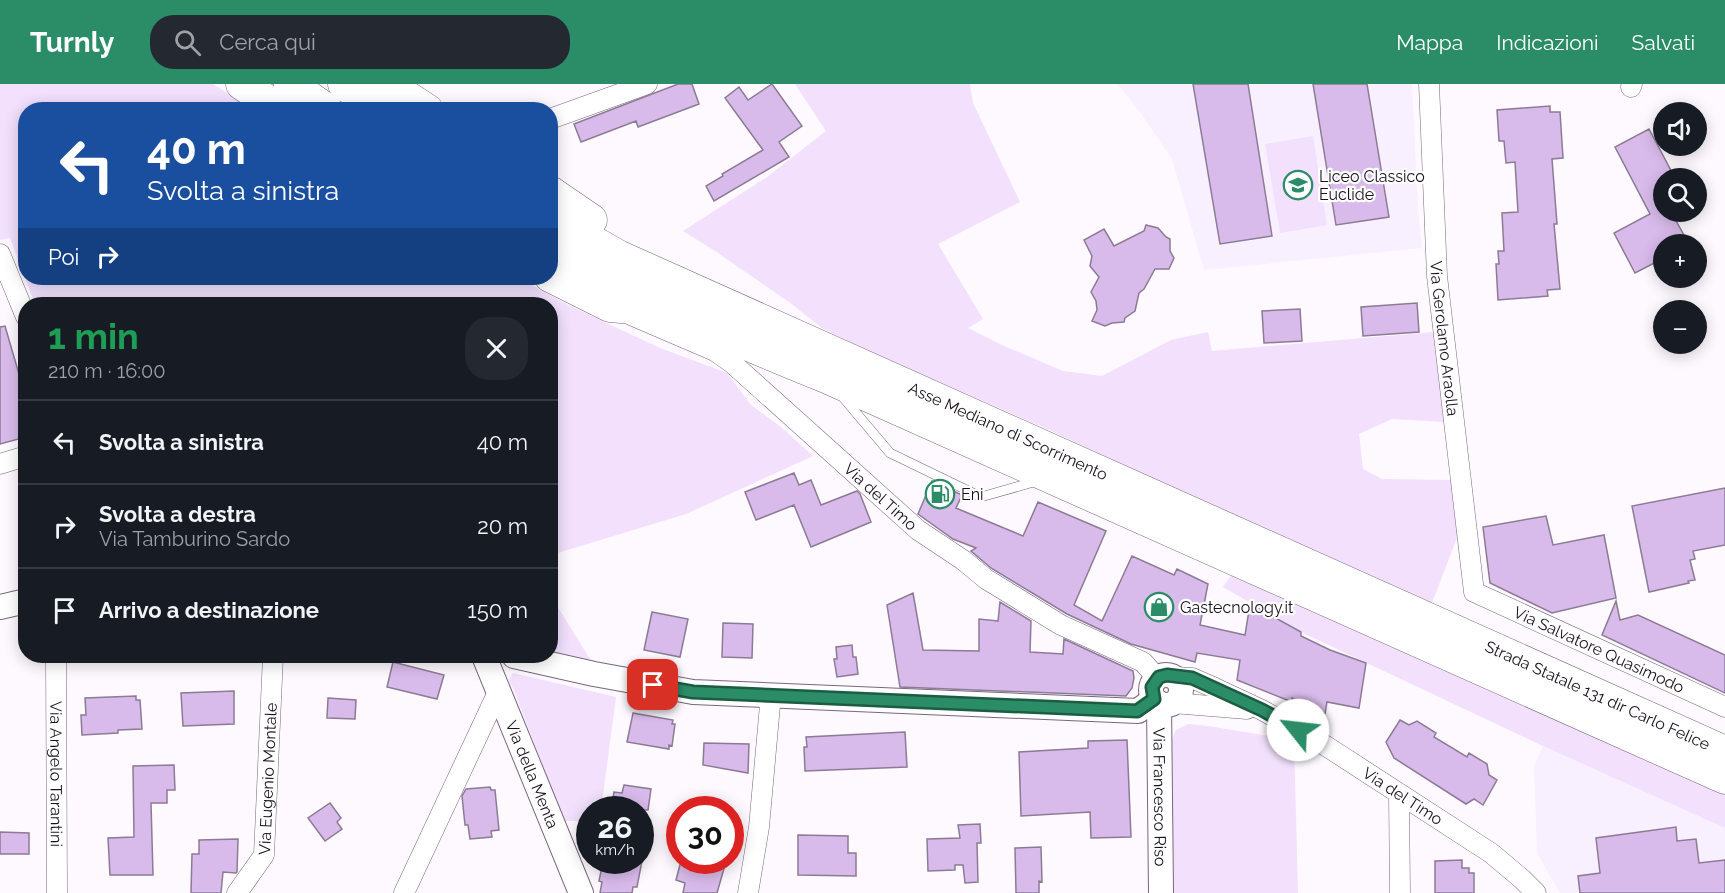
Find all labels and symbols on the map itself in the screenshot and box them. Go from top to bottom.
place label: Liceo Classico Euclide [1319,167,1425,204]
school or university icon: Liceo Classico Euclide [1282,169,1314,201]
street label: Via Gerolamo Araolla [1427,260,1463,417]
street label: Asse Mediano di Scorrimento [906,378,1111,484]
street label: Via del Timo [840,459,921,534]
fuel station icon: Eni [924,478,956,510]
place label: Eni [961,485,983,504]
shop icon: Gastecnology.it [1143,591,1175,623]
place label: Gastecnology.it [1180,598,1294,617]
street label: Via Salvatore Quasimodo [1511,602,1687,697]
street label: Strada Statale 131 dir Carlo Felice [1482,636,1713,754]
pin [627,659,678,710]
position arrow [1266,698,1330,762]
street label: Via Angelo Tarantini [47,701,66,847]
street label: Via Eugenio Montale [255,702,280,855]
street label: Via della Menta [502,718,563,831]
street label: Via Francesco Riso [1150,727,1170,867]
street label: Via del Timo [1359,763,1446,829]
speed limit sign: 30 [666,796,744,874]

